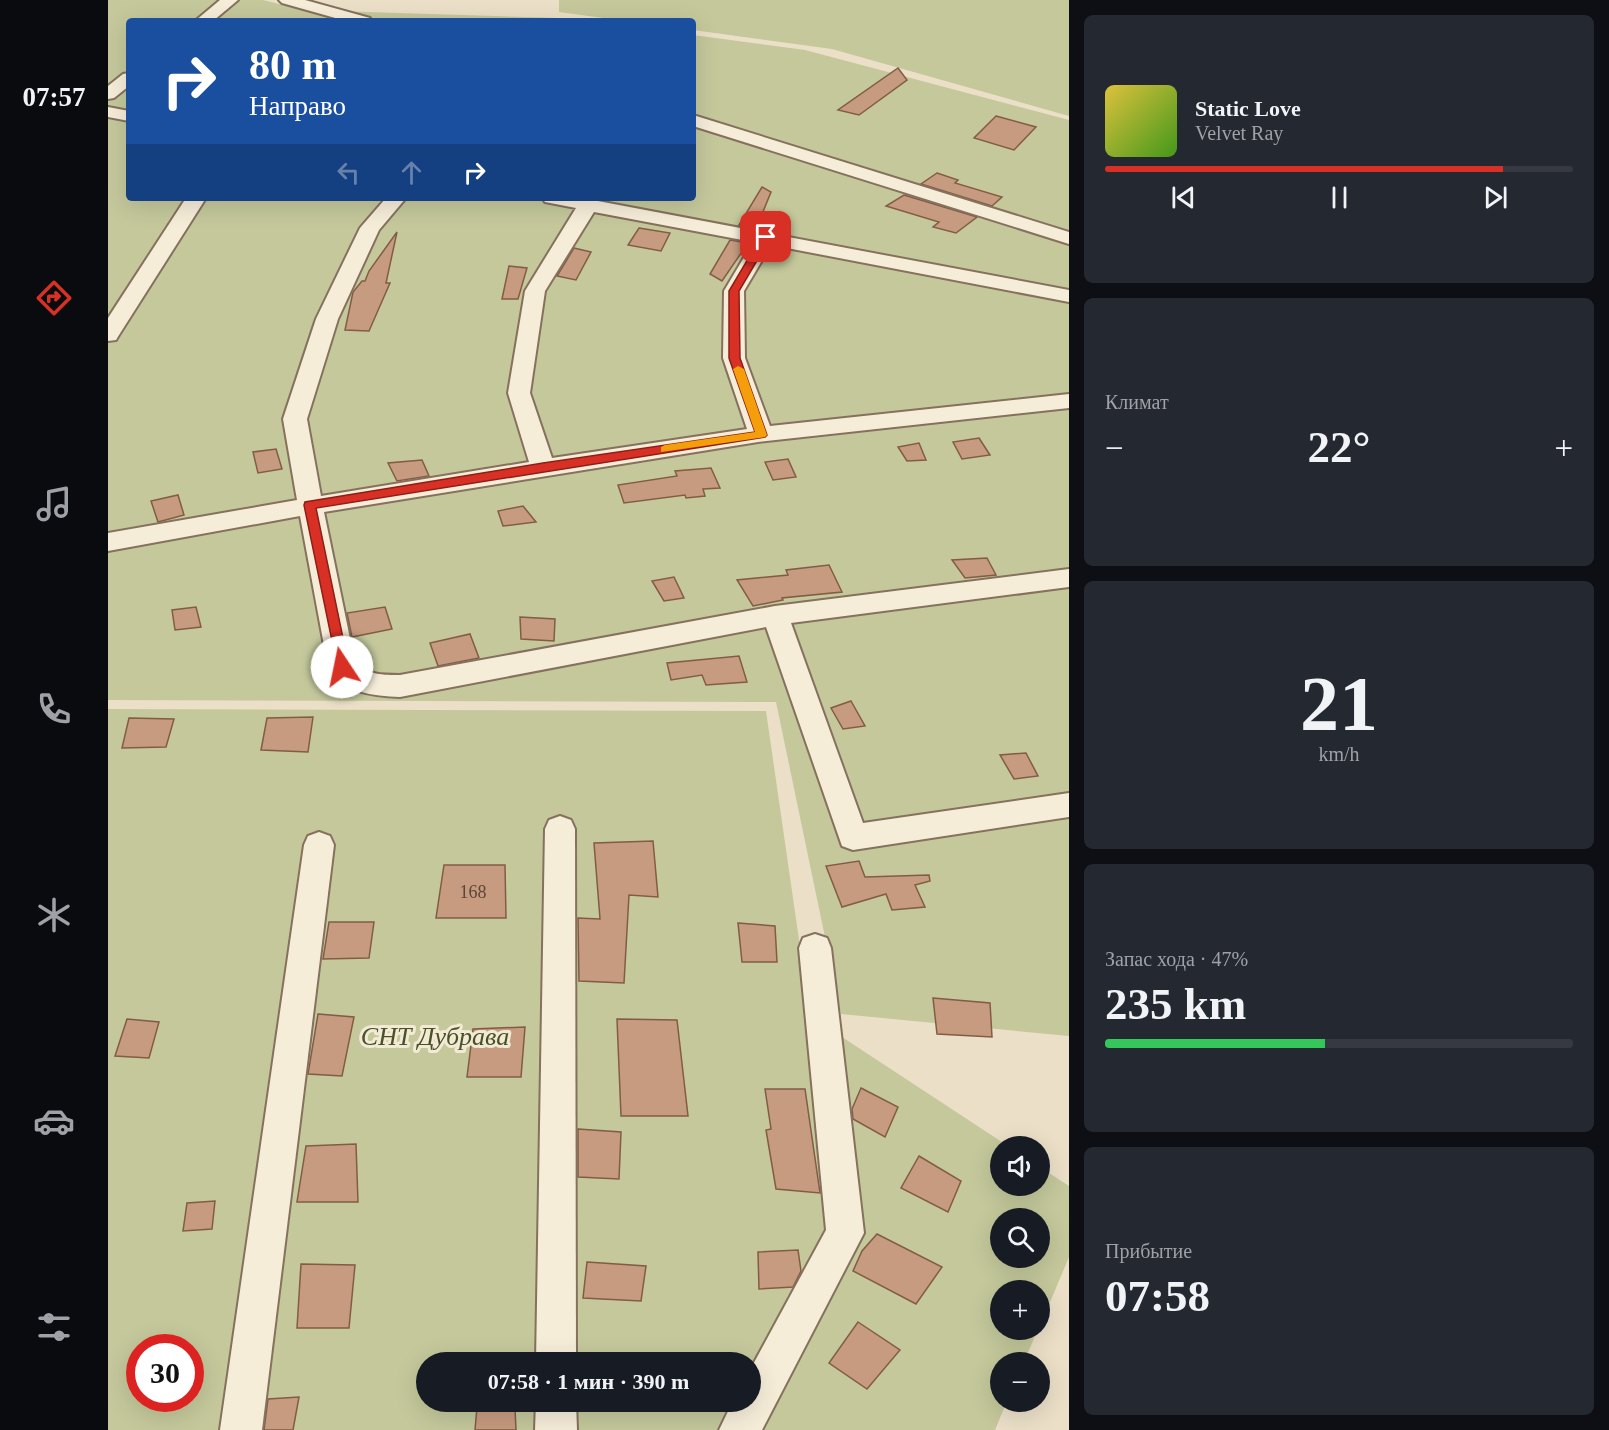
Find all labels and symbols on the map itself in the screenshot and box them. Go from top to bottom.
pin [740,211,791,262]
position arrow [310,635,374,699]
house number: 168 [460,882,487,902]
park label: СНТ Дубрава [361,1022,509,1051]
speed limit sign: 30 [126,1334,204,1412]

